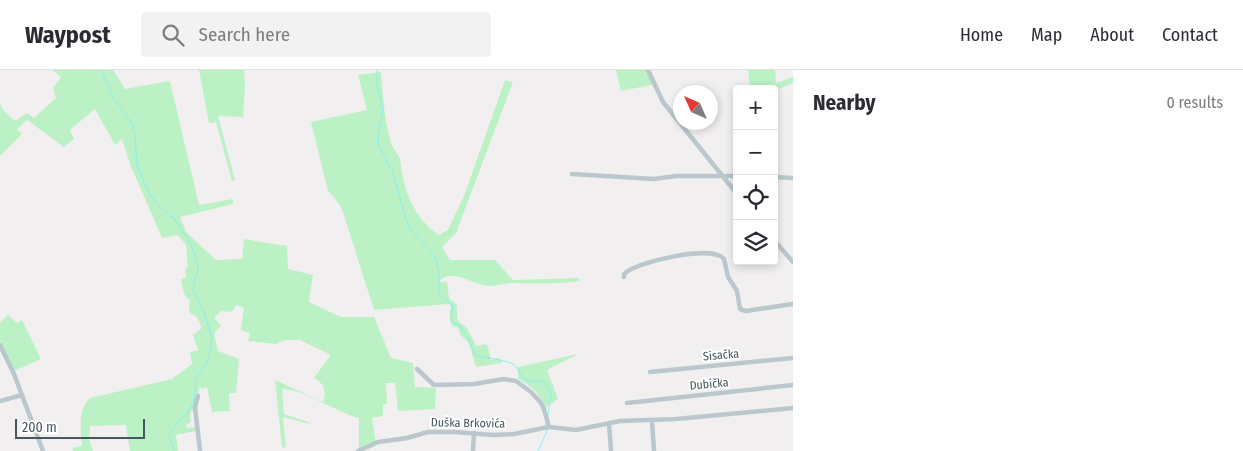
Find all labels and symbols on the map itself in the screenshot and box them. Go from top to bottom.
north arrow [673,85,718,130]
street label: Sisačka [702,346,740,364]
street label: Dubička [689,375,729,393]
street label: Duška Brkovića [431,415,505,431]
scale bar [15,416,145,439]

